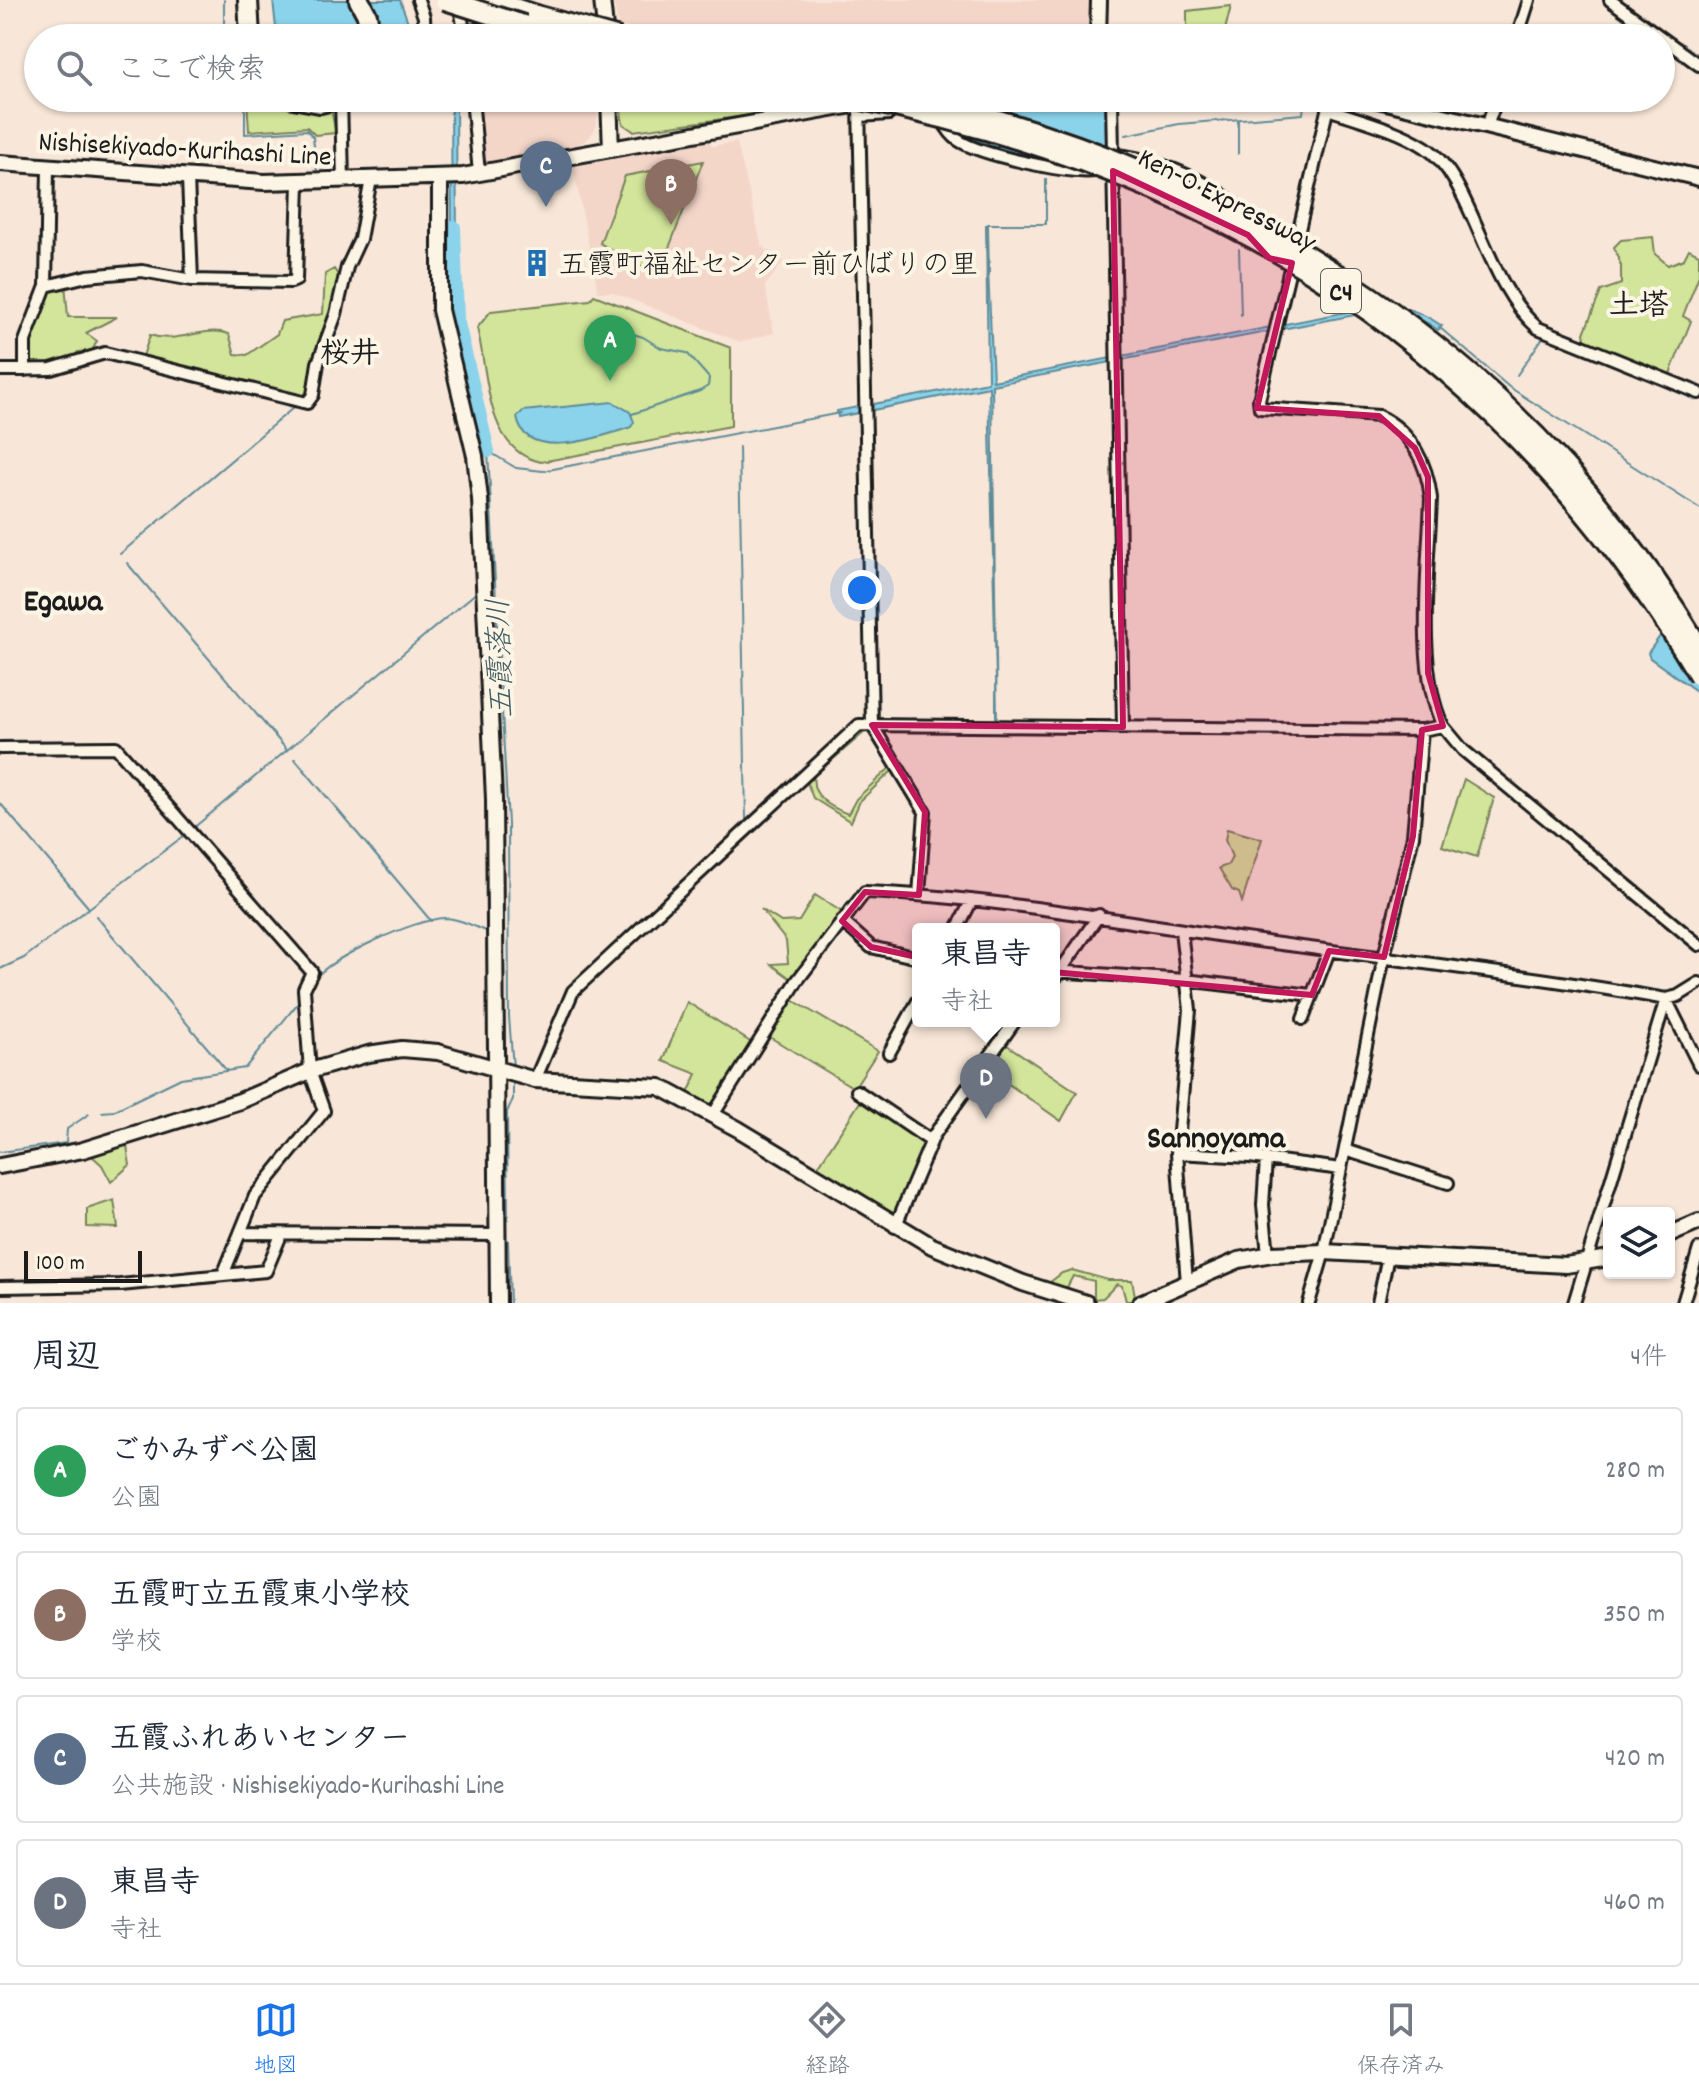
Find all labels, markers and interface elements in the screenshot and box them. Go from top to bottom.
search box [24,24,1675,112]
icon: search [52,46,96,90]
text: ここで検索 [116,51,266,94]
street label: Nishisekiyado-Kurihashi Line [37,124,332,180]
street label: Ken-O Expressway [1130,140,1322,265]
pin: C [520,141,572,207]
pin: B [645,159,697,225]
building icon: 五霞町福祉センター前ひばりの里 [522,248,552,278]
place label: 五霞町福祉センター前ひばりの里 [559,248,978,288]
road number: C4 [1321,269,1361,313]
district label: 土塔 [1609,287,1669,330]
pin: A [584,315,636,381]
district label: 桜井 [320,335,380,378]
your location [842,570,882,610]
district label: Egawa [23,581,104,627]
water label: 五霞落川 [480,597,527,719]
popup [912,923,1060,1027]
text: 東昌寺 [941,936,1031,979]
text: 寺社 [941,985,993,1022]
pin: D [960,1053,1012,1119]
district label: Sannoyama [1147,1118,1286,1164]
map controls [1603,1207,1675,1279]
button: layers [1603,1207,1675,1279]
scale bar [24,1247,142,1283]
text: 100 m [36,1249,85,1280]
text: 周辺 [32,1335,100,1384]
text: 4件 [1630,1340,1667,1377]
text: ごかみずべ公園 [110,1432,319,1475]
text: A [53,1453,67,1490]
text: 280 m [1605,1453,1665,1490]
text: 公園 [110,1481,162,1518]
text: 五霞町立五霞東小学校 [110,1576,410,1619]
text: B [54,1597,66,1634]
text: 350 m [1603,1597,1665,1634]
text: 学校 [110,1625,162,1662]
text: 五霞ふれあいセンター [110,1720,410,1763]
text: C [54,1741,66,1778]
text: 420 m [1605,1741,1665,1778]
text: 公共施設 · Nishisekiyado-Kurihashi Line [110,1769,504,1806]
text: 東昌寺 [110,1864,200,1907]
text: D [53,1885,67,1922]
text: 460 m [1603,1885,1665,1922]
text: 寺社 [110,1913,162,1950]
tab: 地図 [254,1998,298,2083]
tab: 経路 [805,1998,849,2083]
tab: 保存済み [1357,1998,1445,2083]

